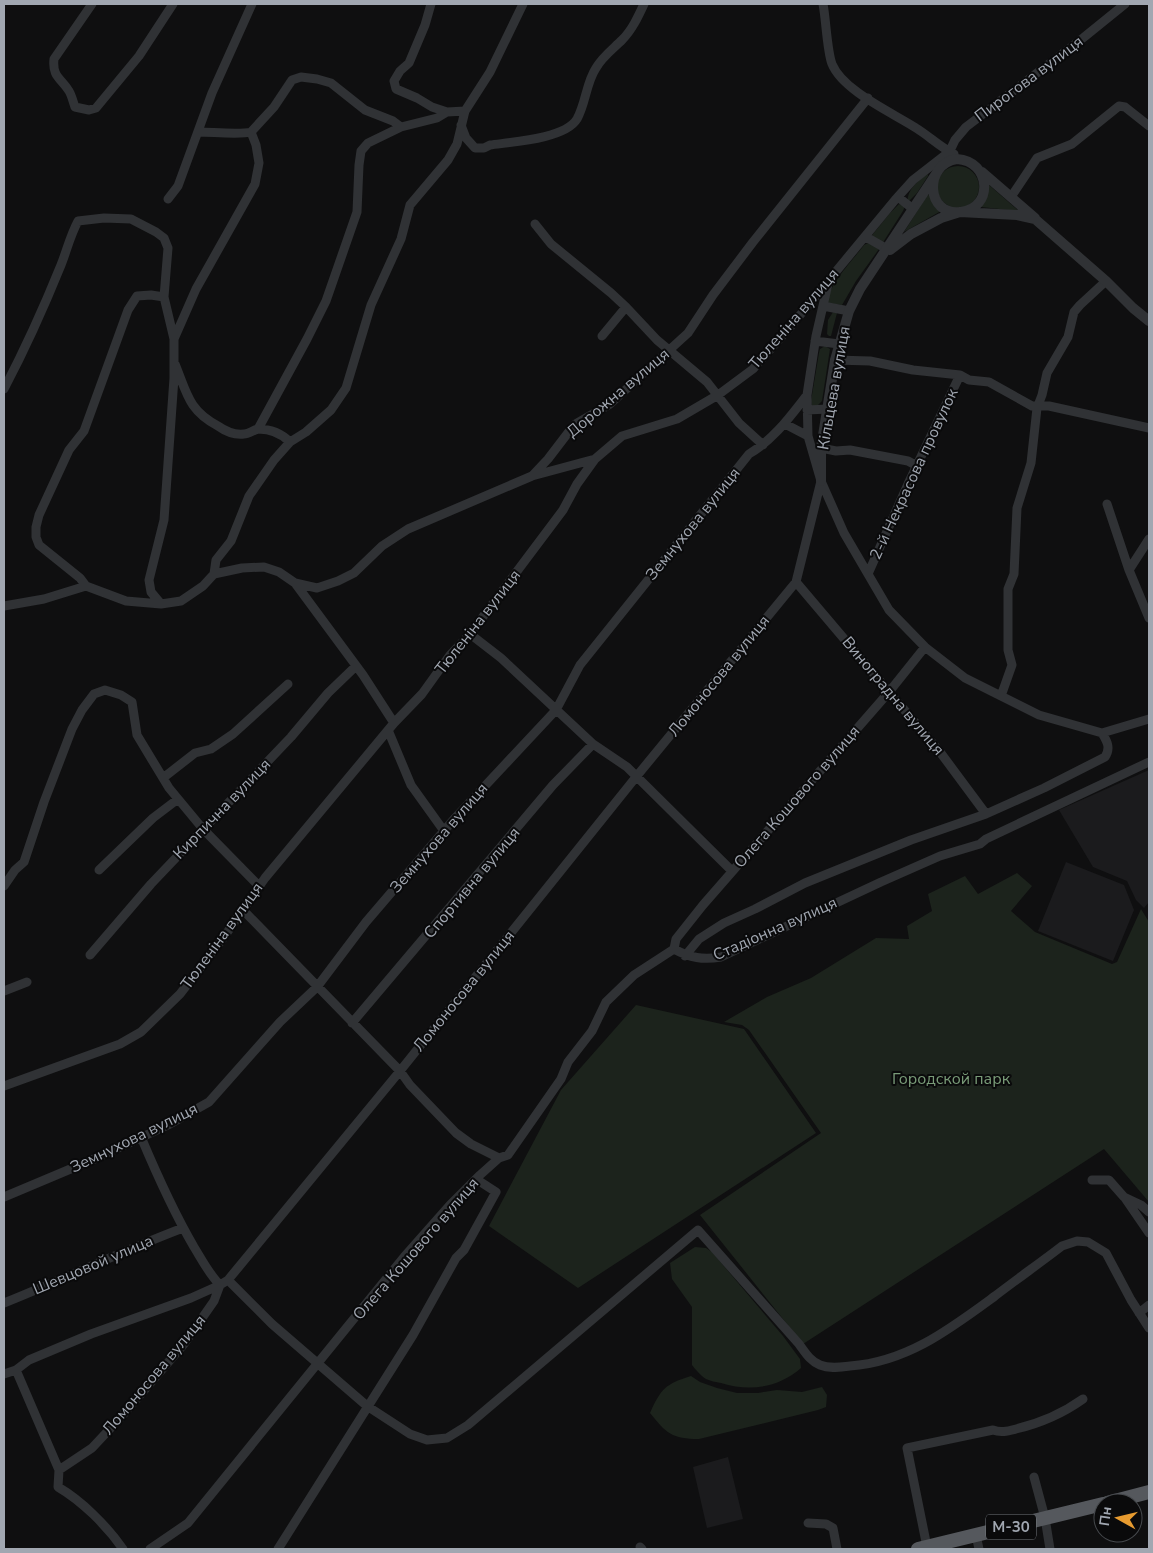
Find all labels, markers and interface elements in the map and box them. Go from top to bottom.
street label: Пирогова вулиця [970,31,1088,127]
street label: Тюленіна вулиця [744,264,844,374]
street label: Кільцева вулиця [812,325,856,451]
street label: Дорожна вулиця [562,343,674,443]
street label: 2-й Некрасова провулок [865,384,964,563]
street label: Земнухова вулиця [641,463,745,585]
street label: Тюленіна вулиця [430,565,526,679]
street label: Ломоносова вулиця [663,611,775,741]
street label: Виноградна вулиця [837,632,949,760]
street label: Олега Кошового вулиця [729,721,865,873]
street label: Кирпична вулиця [168,754,276,864]
street label: Земнухова вулиця [385,778,493,898]
street label: Спортивна вулиця [419,823,525,943]
street label: Тюленіна вулиця [176,878,268,994]
street label: Стадіонна вулиця [709,892,841,966]
street label: Ломоносова вулиця [408,926,520,1056]
park label: Городской парк [892,1068,1011,1090]
street label: Земнухова вулиця [67,1098,201,1178]
street label: Олега Кошового вулиця [348,1173,484,1325]
street label: Шевцовой улица [29,1230,157,1300]
street label: Ломоносова вулиця [97,1310,211,1440]
north arrow [1093,1493,1143,1543]
text: Пн [1095,1505,1116,1527]
road number: М-30 [986,1514,1036,1540]

